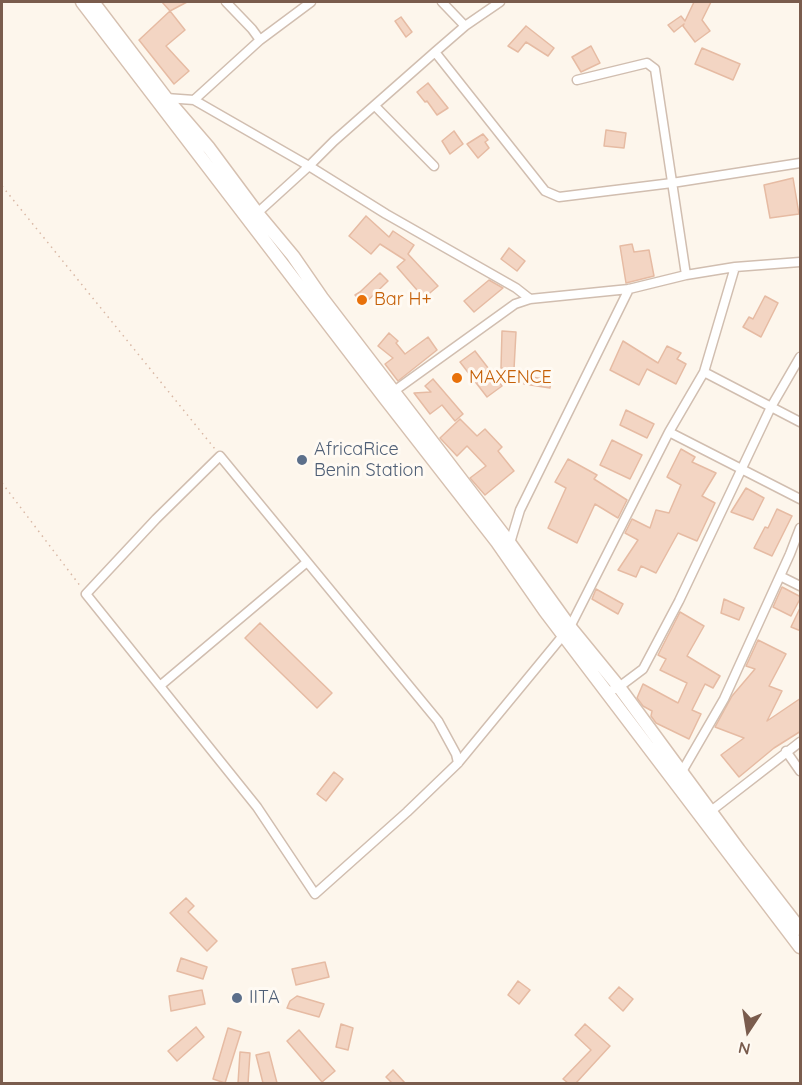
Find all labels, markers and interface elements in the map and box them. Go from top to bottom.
place label: Bar H+ [374,289,432,311]
marker: Bar H+ [355,293,369,307]
place label: MAXENCE [469,367,552,389]
marker: MAXENCE [450,371,464,385]
place label: AfricaRice Benin Station [314,439,424,482]
marker: AfricaRice Benin Station [295,453,309,467]
place label: IITA [249,987,280,1009]
marker: IITA [230,991,244,1005]
north arrow [718,1001,778,1061]
text: N [736,1038,752,1060]

